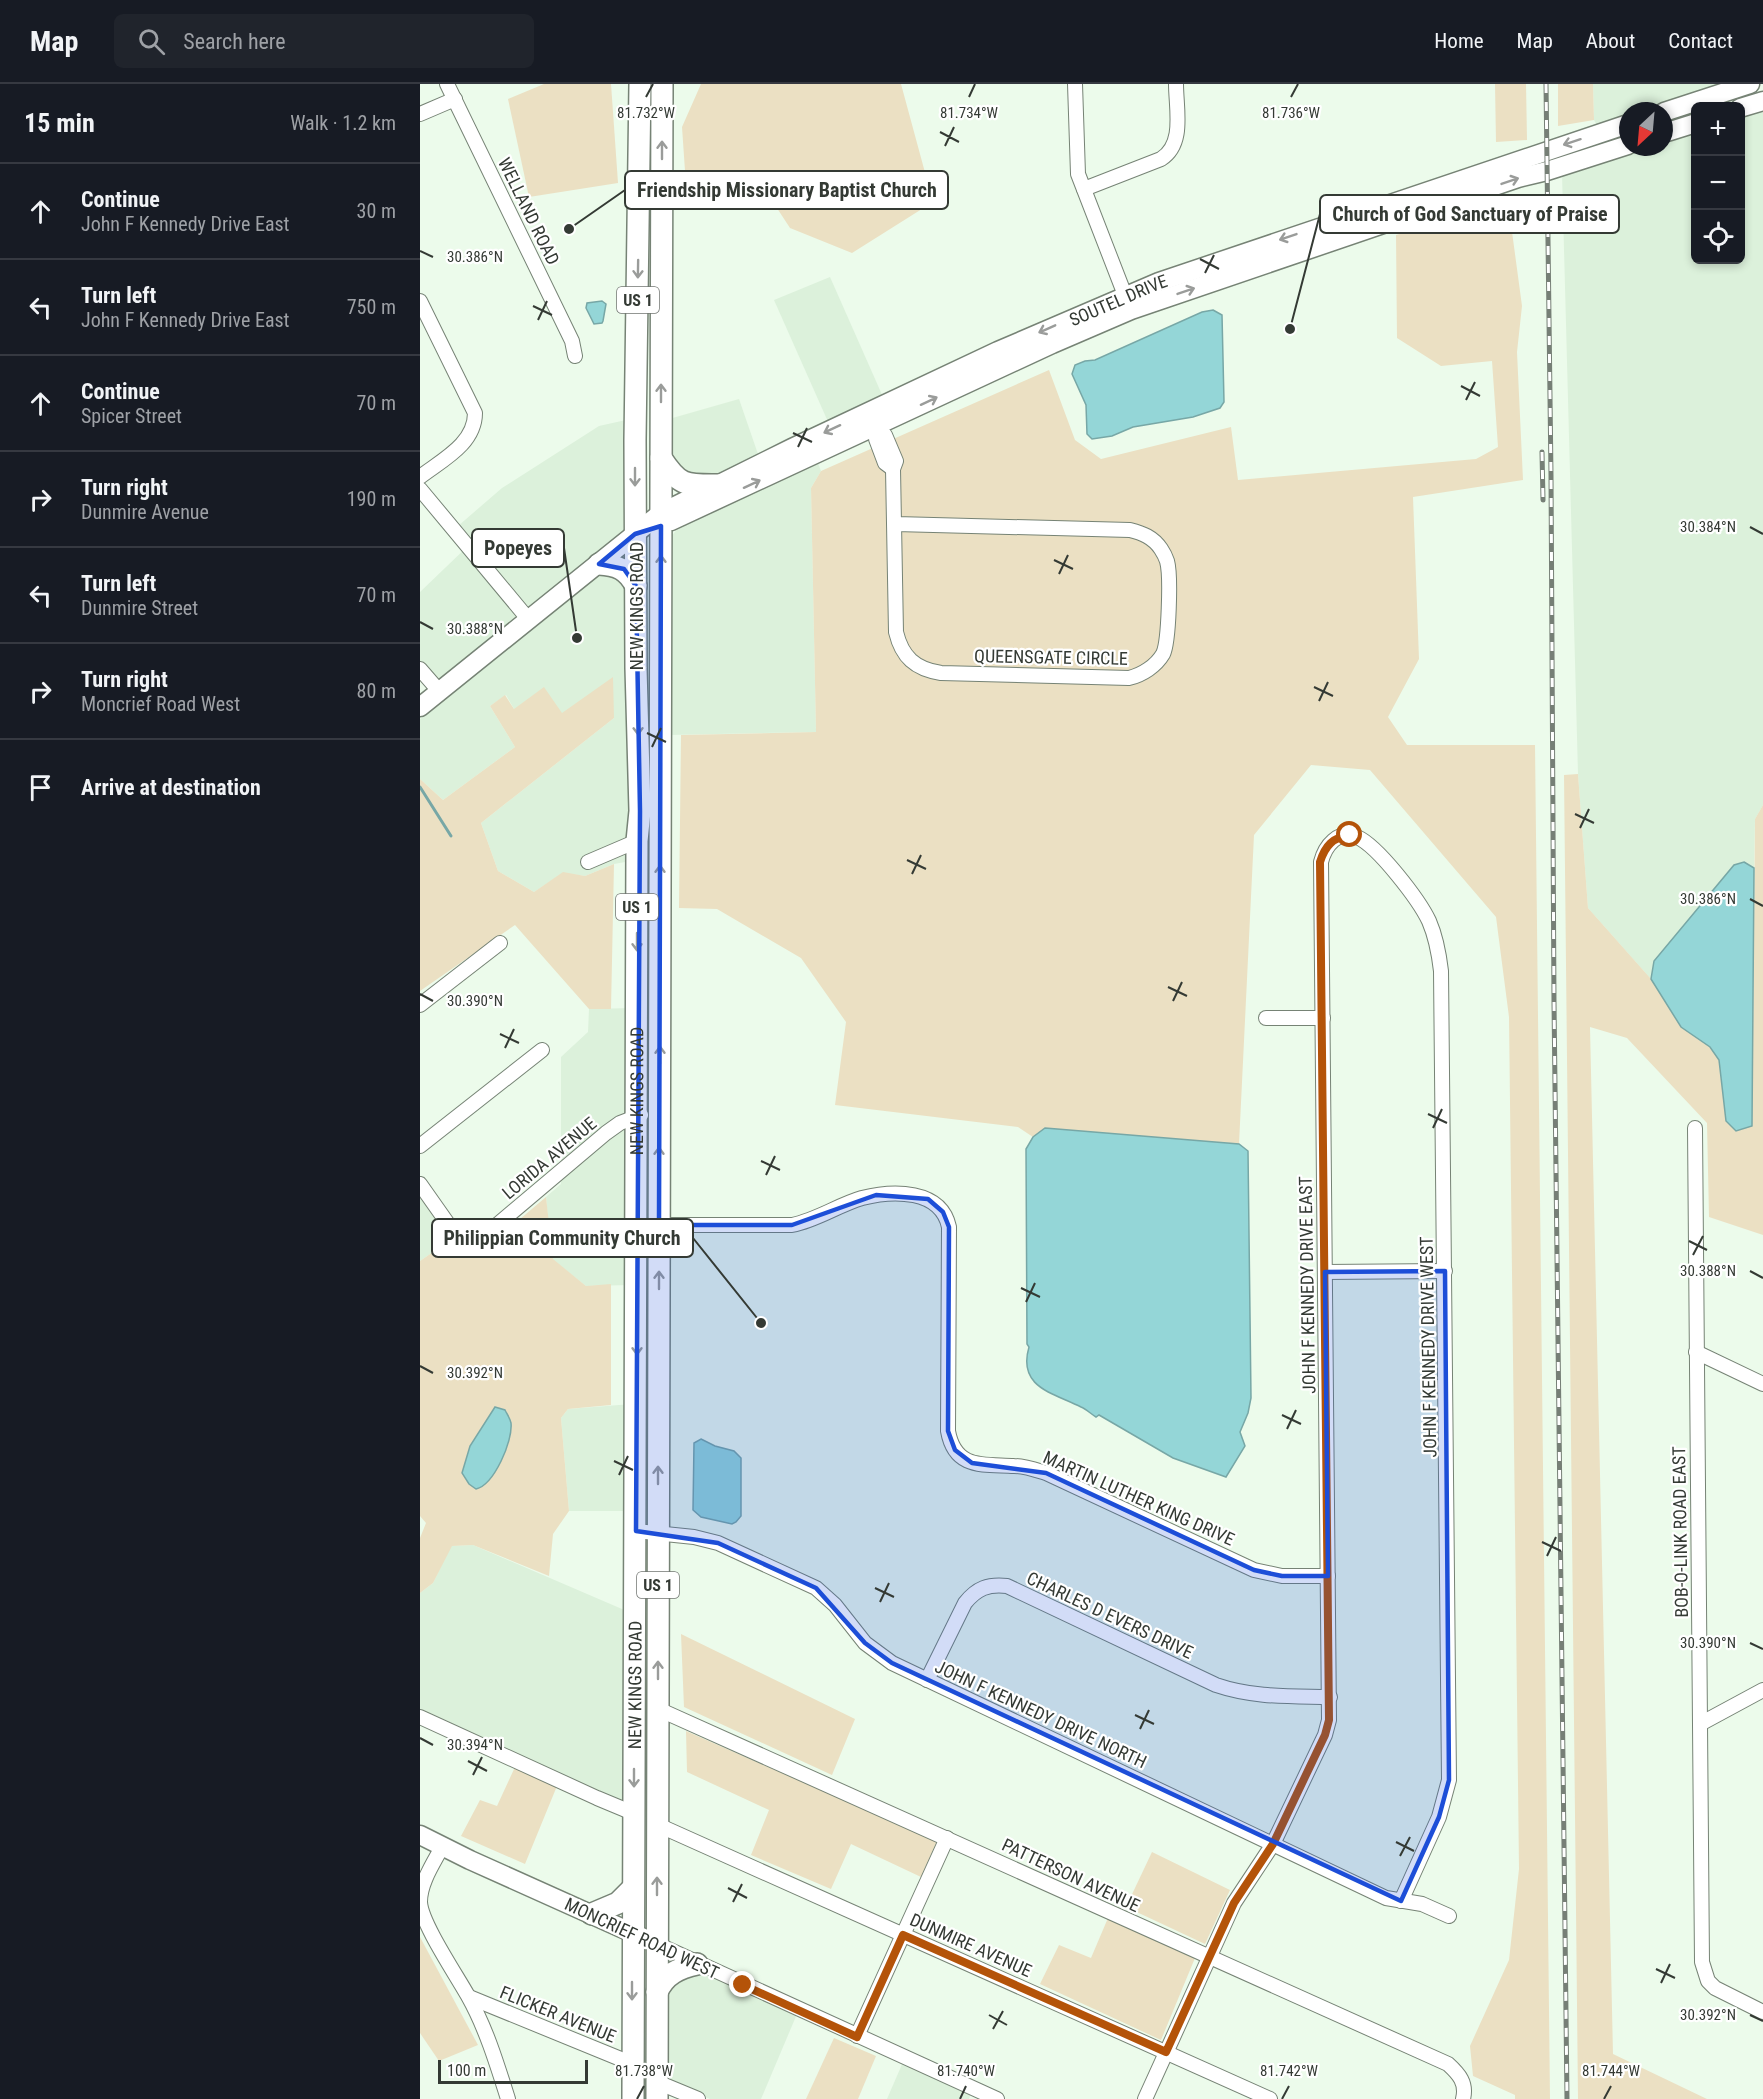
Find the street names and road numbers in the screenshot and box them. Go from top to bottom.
street label: WELLAND ROAD [494,154,564,268]
street label: SOUTEL DRIVE [1066,270,1170,330]
road number: US 1 [617,287,659,313]
street label: NEW KINGS ROAD [626,542,647,670]
street label: QUEENSGATE CIRCLE [974,645,1128,669]
road number: US 1 [616,894,658,920]
street label: NEW KINGS ROAD [626,1027,647,1155]
street label: LORIDA AVENUE [498,1113,600,1203]
street label: JOHN F KENNEDY DRIVE EAST [1295,1176,1319,1394]
street label: JOHN F KENNEDY DRIVE WEST [1416,1236,1440,1458]
street label: MARTIN LUTHER KING DRIVE [1040,1446,1238,1550]
street label: BOB-O-LINK ROAD EAST [1668,1446,1692,1618]
street label: CHARLES D EVERS DRIVE [1023,1567,1197,1663]
road number: US 1 [637,1572,679,1598]
street label: NEW KINGS ROAD [624,1621,645,1749]
street label: JOHN F KENNEDY DRIVE NORTH [932,1656,1150,1772]
street label: PATTERSON AVENUE [999,1834,1143,1916]
street label: MONCRIEF ROAD WEST [561,1893,723,1983]
street label: DUNMIRE AVENUE [907,1909,1035,1981]
street label: FLICKER AVENUE [497,1981,619,2047]

